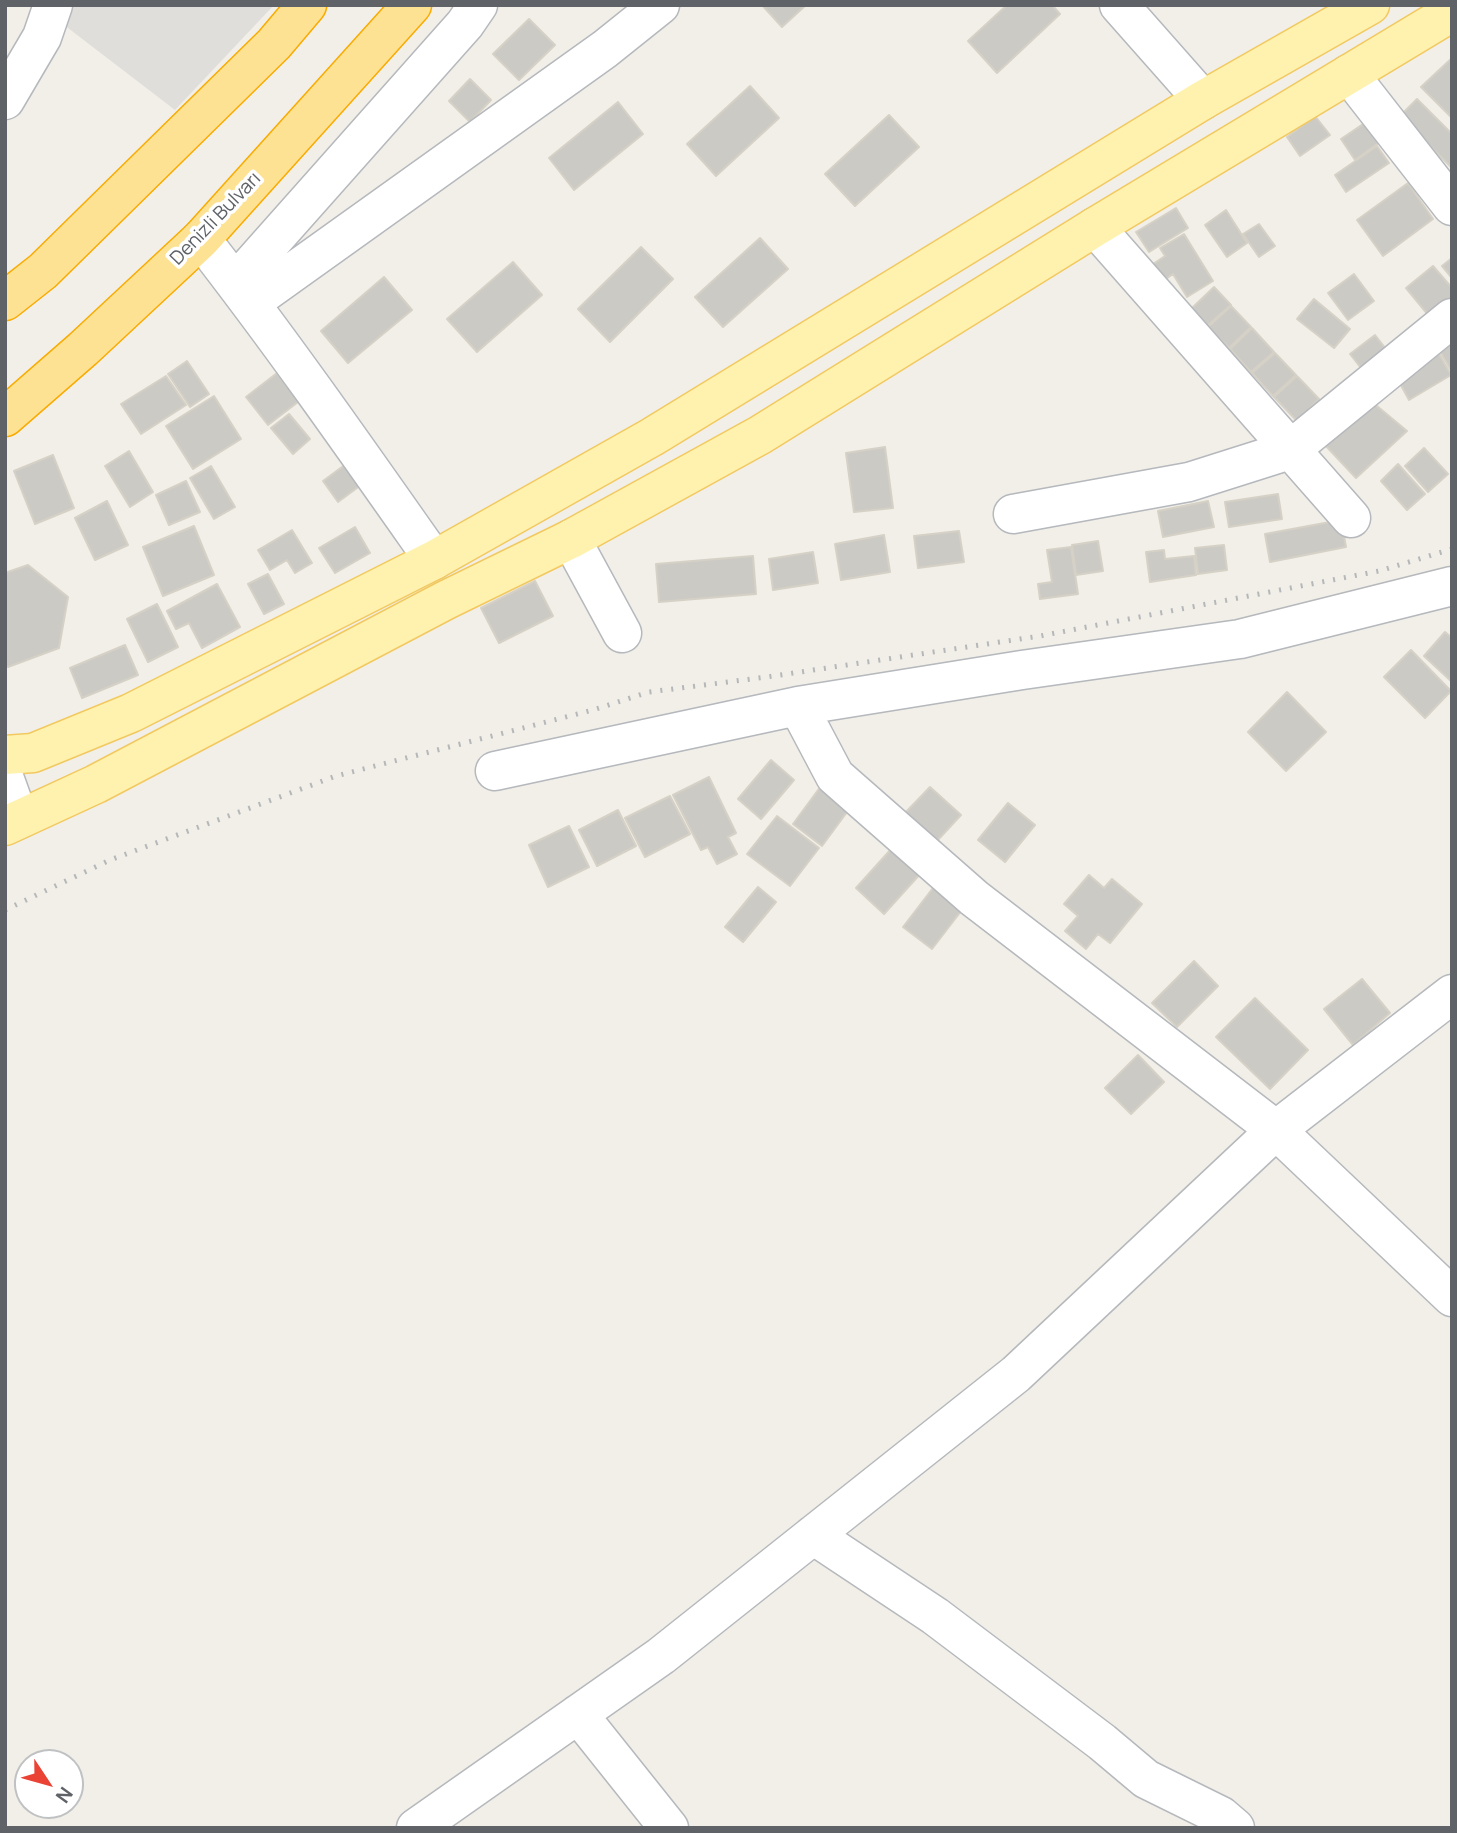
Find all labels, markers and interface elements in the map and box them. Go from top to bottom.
street label: Denizli Bulvarı [166,168,266,270]
north arrow [14,1749,84,1819]
text: N [50,1782,79,1808]

